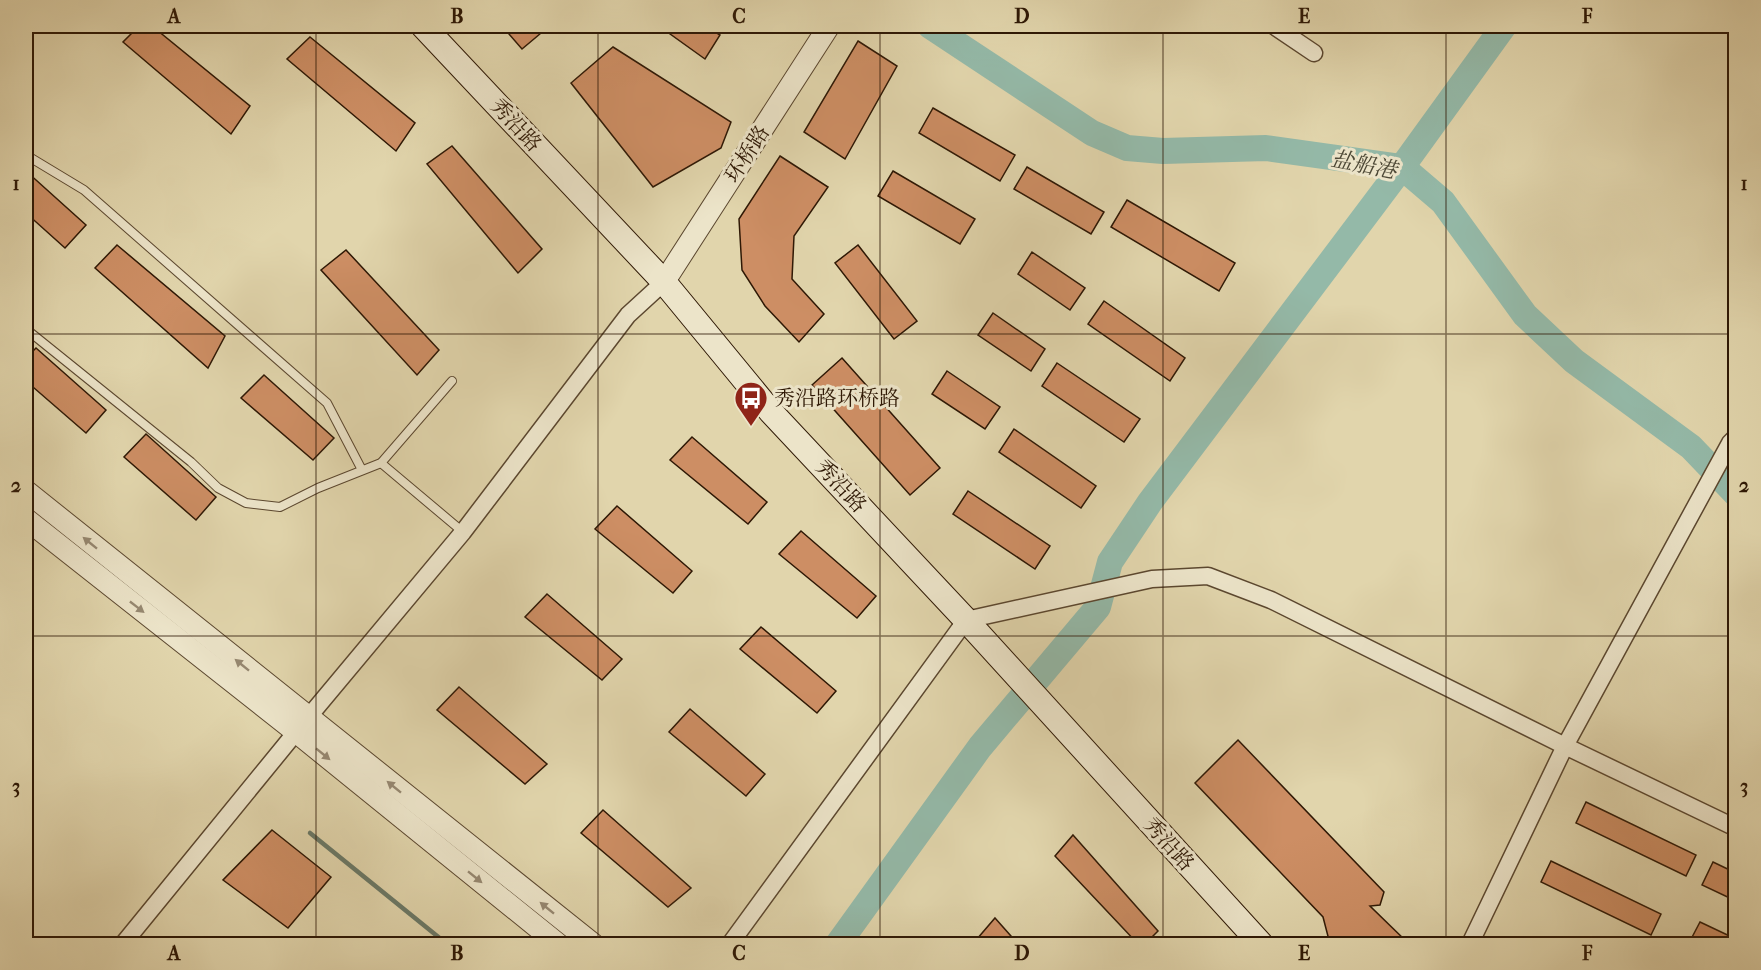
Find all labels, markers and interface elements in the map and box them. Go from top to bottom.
text: A [166,5,182,28]
text: B [450,5,464,28]
text: C [732,5,746,28]
text: D [1014,5,1030,28]
text: E [1298,5,1310,28]
text: F [1581,5,1593,28]
street label: 秀沿路 [486,94,546,156]
street label: 环桥路 [720,121,774,187]
water label: 盐船港 [1329,146,1402,185]
text: 1 [12,172,20,195]
text: 1 [1740,172,1748,195]
bus stop icon: 秀沿路环桥路 [733,380,769,427]
place label: 秀沿路环桥路 [774,386,900,410]
street label: 秀沿路 [811,455,871,517]
text: 2 [11,474,21,497]
text: 2 [1739,474,1749,497]
one-way arrow [82,536,98,549]
one-way arrow [130,600,145,612]
one-way arrow [235,659,250,672]
one-way arrow [315,747,330,760]
text: 3 [12,775,20,798]
text: 3 [1740,775,1748,798]
one-way arrow [386,780,402,793]
street label: 秀沿路 [1139,813,1199,875]
one-way arrow [467,870,483,883]
one-way arrow [539,902,555,915]
text: A [166,942,182,965]
text: B [450,942,464,965]
text: C [732,942,746,965]
text: D [1014,942,1030,965]
text: E [1298,942,1310,965]
text: F [1581,942,1593,965]

